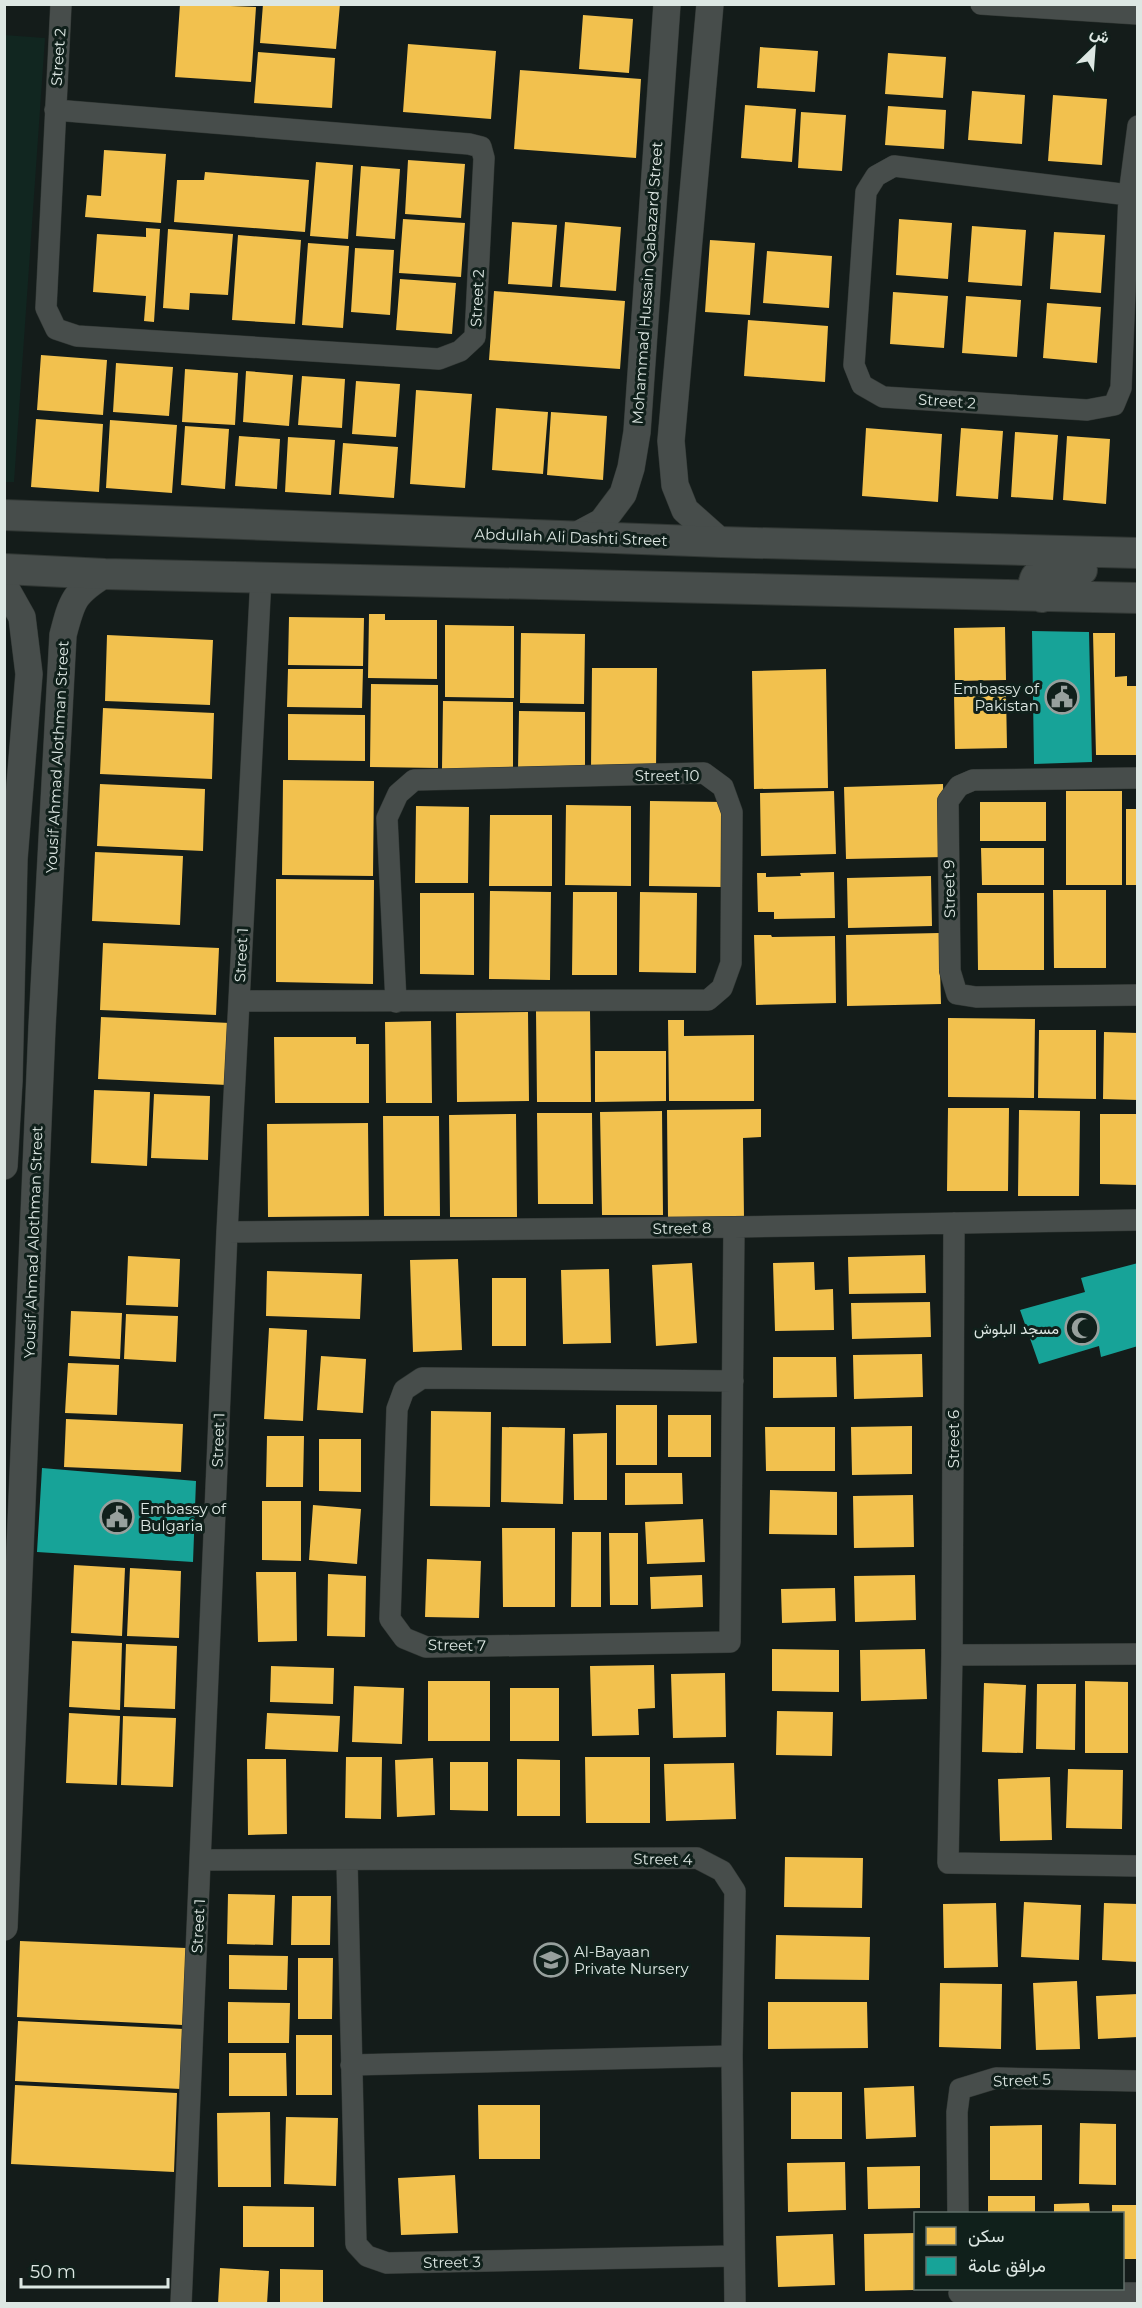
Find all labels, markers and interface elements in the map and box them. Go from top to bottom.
north arrow [1064,18,1124,78]
text: ش [1087,22,1113,48]
street label: Street 2 [47,28,69,86]
street label: Mohammad Hussain Qabazard Street [628,141,666,425]
street label: Street 2 [466,269,488,327]
street label: Street 2 [918,390,976,412]
street label: Abdullah Ali Dashti Street [474,524,668,550]
street label: Yousif Ahmad Alothman Street [41,640,73,874]
place label: Embassy of Pakistan [953,679,1040,715]
public building icon: Embassy of Pakistan [1044,679,1080,715]
street label: Street 10 [635,766,699,785]
street label: Street 9 [939,860,959,918]
street label: Street 1 [230,927,252,983]
street label: Yousif Ahmad Alothman Street [19,1125,47,1359]
street label: Street 8 [652,1218,712,1238]
mosque icon: مسجد البلوش [1064,1310,1100,1346]
place label: مسجد البلوش [974,1319,1059,1339]
street label: Street 6 [944,1410,963,1468]
street label: Street 1 [208,1412,228,1468]
public building icon: Embassy of Bulgaria [99,1499,135,1535]
place label: Embassy of Bulgaria [140,1499,227,1535]
street label: Street 7 [428,1635,486,1655]
street label: Street 4 [633,1849,693,1869]
street label: Street 1 [187,1898,209,1954]
school or university icon: Al-Bayaan Private Nursery [533,1942,569,1978]
place label: Al-Bayaan Private Nursery [574,1942,689,1978]
street label: Street 5 [993,2069,1051,2091]
legend [914,2212,1124,2290]
text: سكن [968,2225,1004,2247]
scale bar [21,2251,168,2289]
street label: Street 3 [423,2252,481,2272]
text: مرافق عامة [968,2255,1046,2277]
text: 50 m [30,2261,76,2283]

